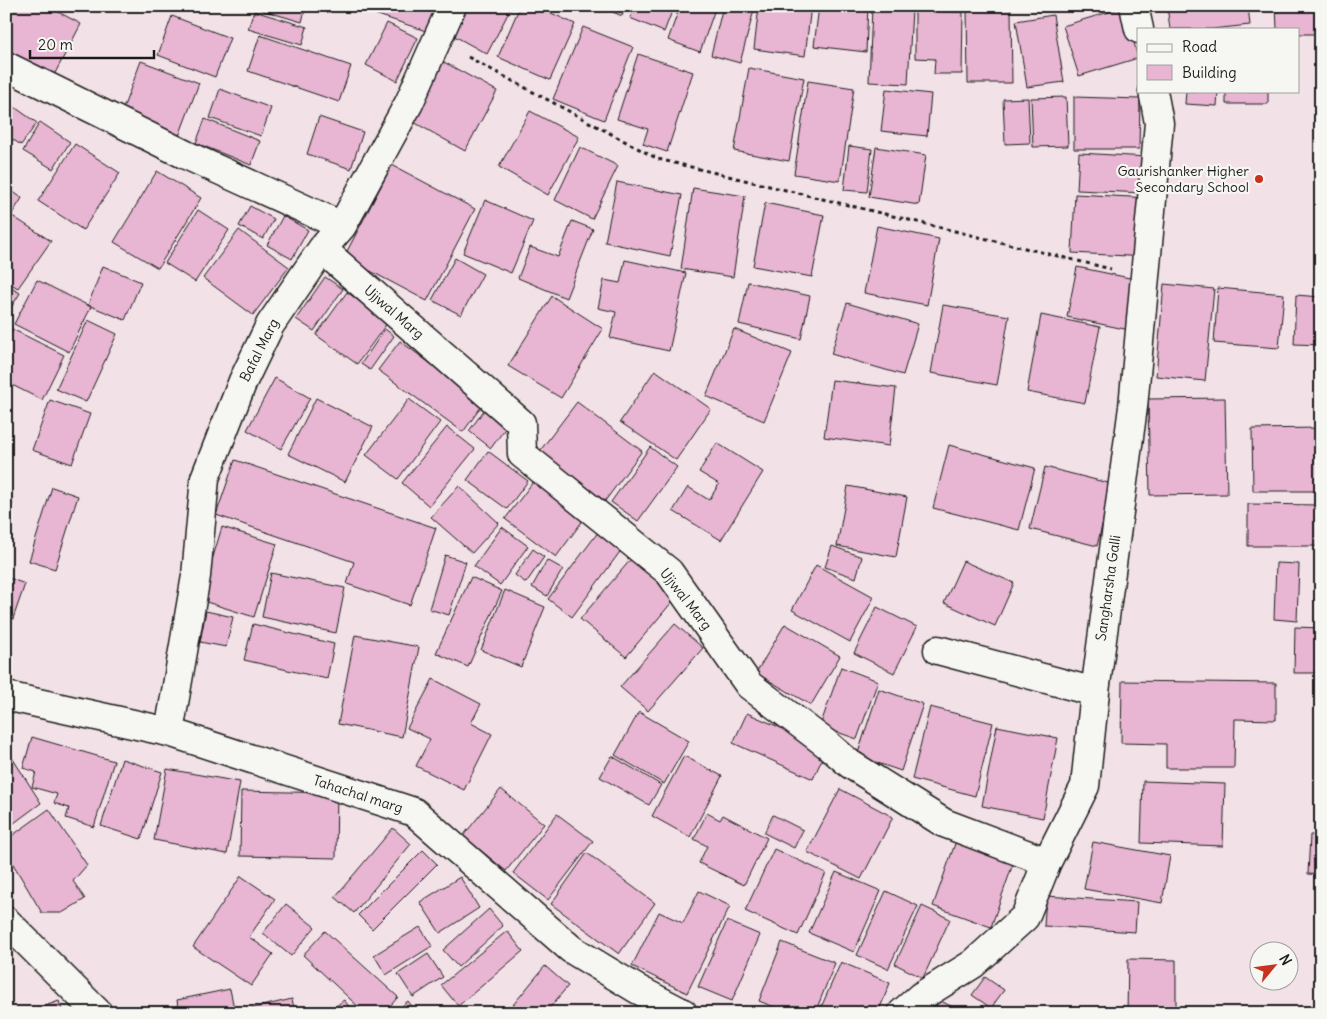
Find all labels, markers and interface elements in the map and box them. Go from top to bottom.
scale bar [30,28,154,60]
legend [1137,28,1300,92]
text: 20 m [38,35,73,54]
text: Road [1182,37,1217,56]
text: Building [1182,63,1237,82]
place label: Gaurishanker Higher Secondary School [1117,162,1249,196]
marker: Gaurishanker Higher Secondary School [1253,173,1265,185]
street label: Ujjwal Marg [360,281,428,343]
street label: Bafal Marg [235,315,283,385]
street label: Sangharsha Galli [1092,534,1124,642]
street label: Ujjwal Marg [656,564,716,634]
street label: Tahachal marg [311,771,405,817]
north arrow [1250,942,1300,992]
text: N [1275,951,1296,968]

